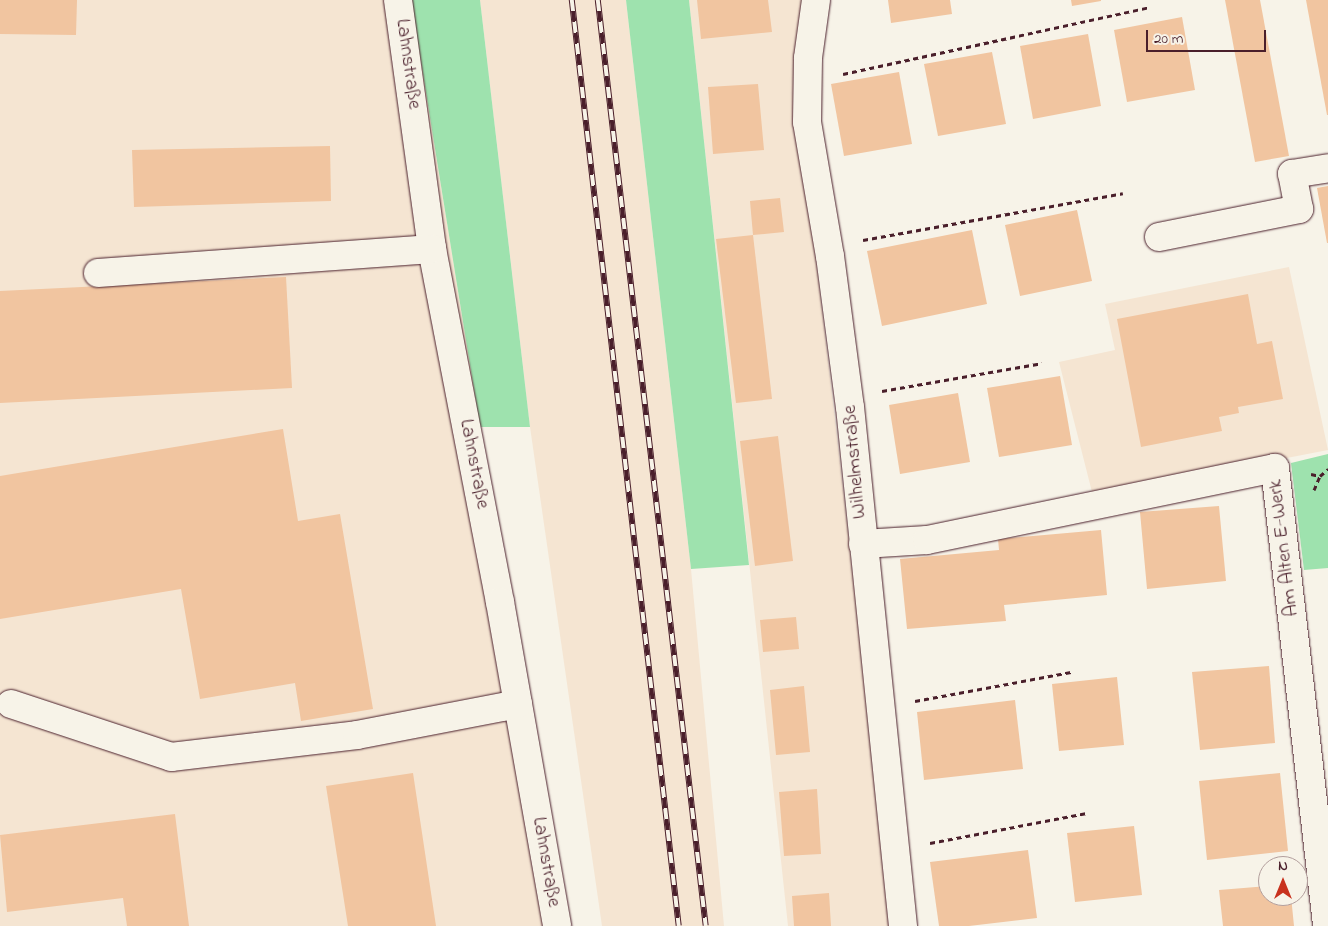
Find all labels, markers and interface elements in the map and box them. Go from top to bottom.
street label: Lahnstraße [390,17,426,111]
scale bar [1148,20,1268,52]
text: 20 m [1154,28,1183,50]
street label: Wilhelmstraße [838,404,872,520]
street label: Lahnstraße [454,417,494,511]
street label: Am Alten E-Werk [1264,478,1304,618]
street label: Lahnstraße [526,815,566,909]
north arrow [1258,856,1308,906]
text: N [1278,856,1288,877]

